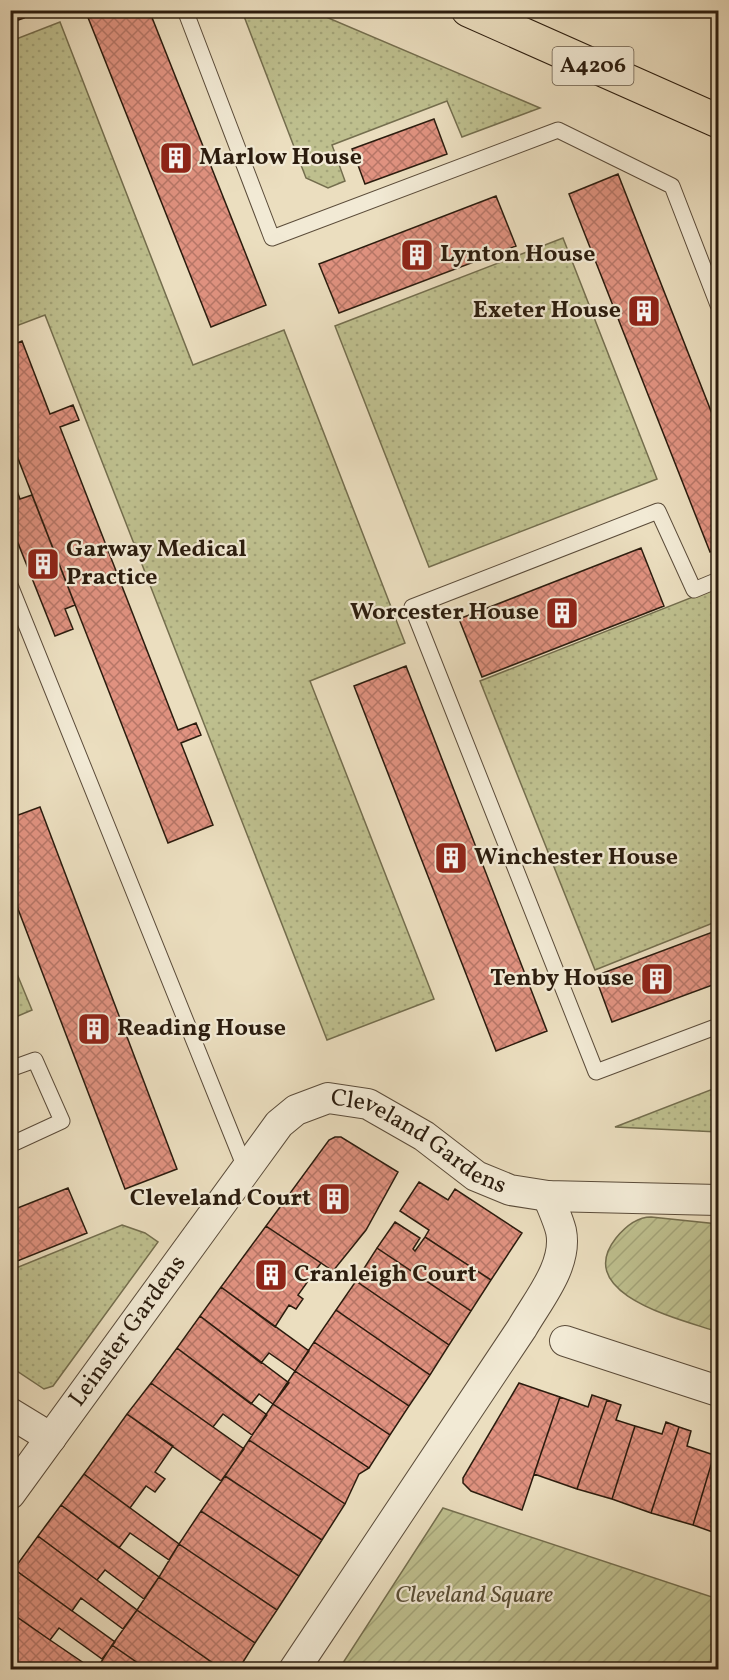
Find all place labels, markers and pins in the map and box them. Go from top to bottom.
building icon: Marlow House [158,140,194,176]
place label: Marlow House [199,141,362,175]
building icon: Lynton House [399,237,435,273]
place label: Lynton House [440,238,595,272]
building icon: Exeter House [626,293,662,329]
place label: Exeter House [473,294,621,328]
place label: Garway Medical Practice [66,533,247,595]
building icon: Garway Medical Practice [25,546,61,582]
building icon: Worcester House [544,595,580,631]
place label: Worcester House [350,596,539,630]
building icon: Winchester House [433,840,469,876]
place label: Winchester House [474,841,678,875]
building icon: Tenby House [639,961,675,997]
place label: Tenby House [490,962,634,996]
building icon: Reading House [76,1011,112,1047]
place label: Reading House [117,1012,286,1046]
building icon: Cleveland Court [316,1181,352,1217]
place label: Cleveland Court [130,1182,311,1216]
building icon: Cranleigh Court [253,1257,289,1293]
place label: Cranleigh Court [294,1258,477,1292]

